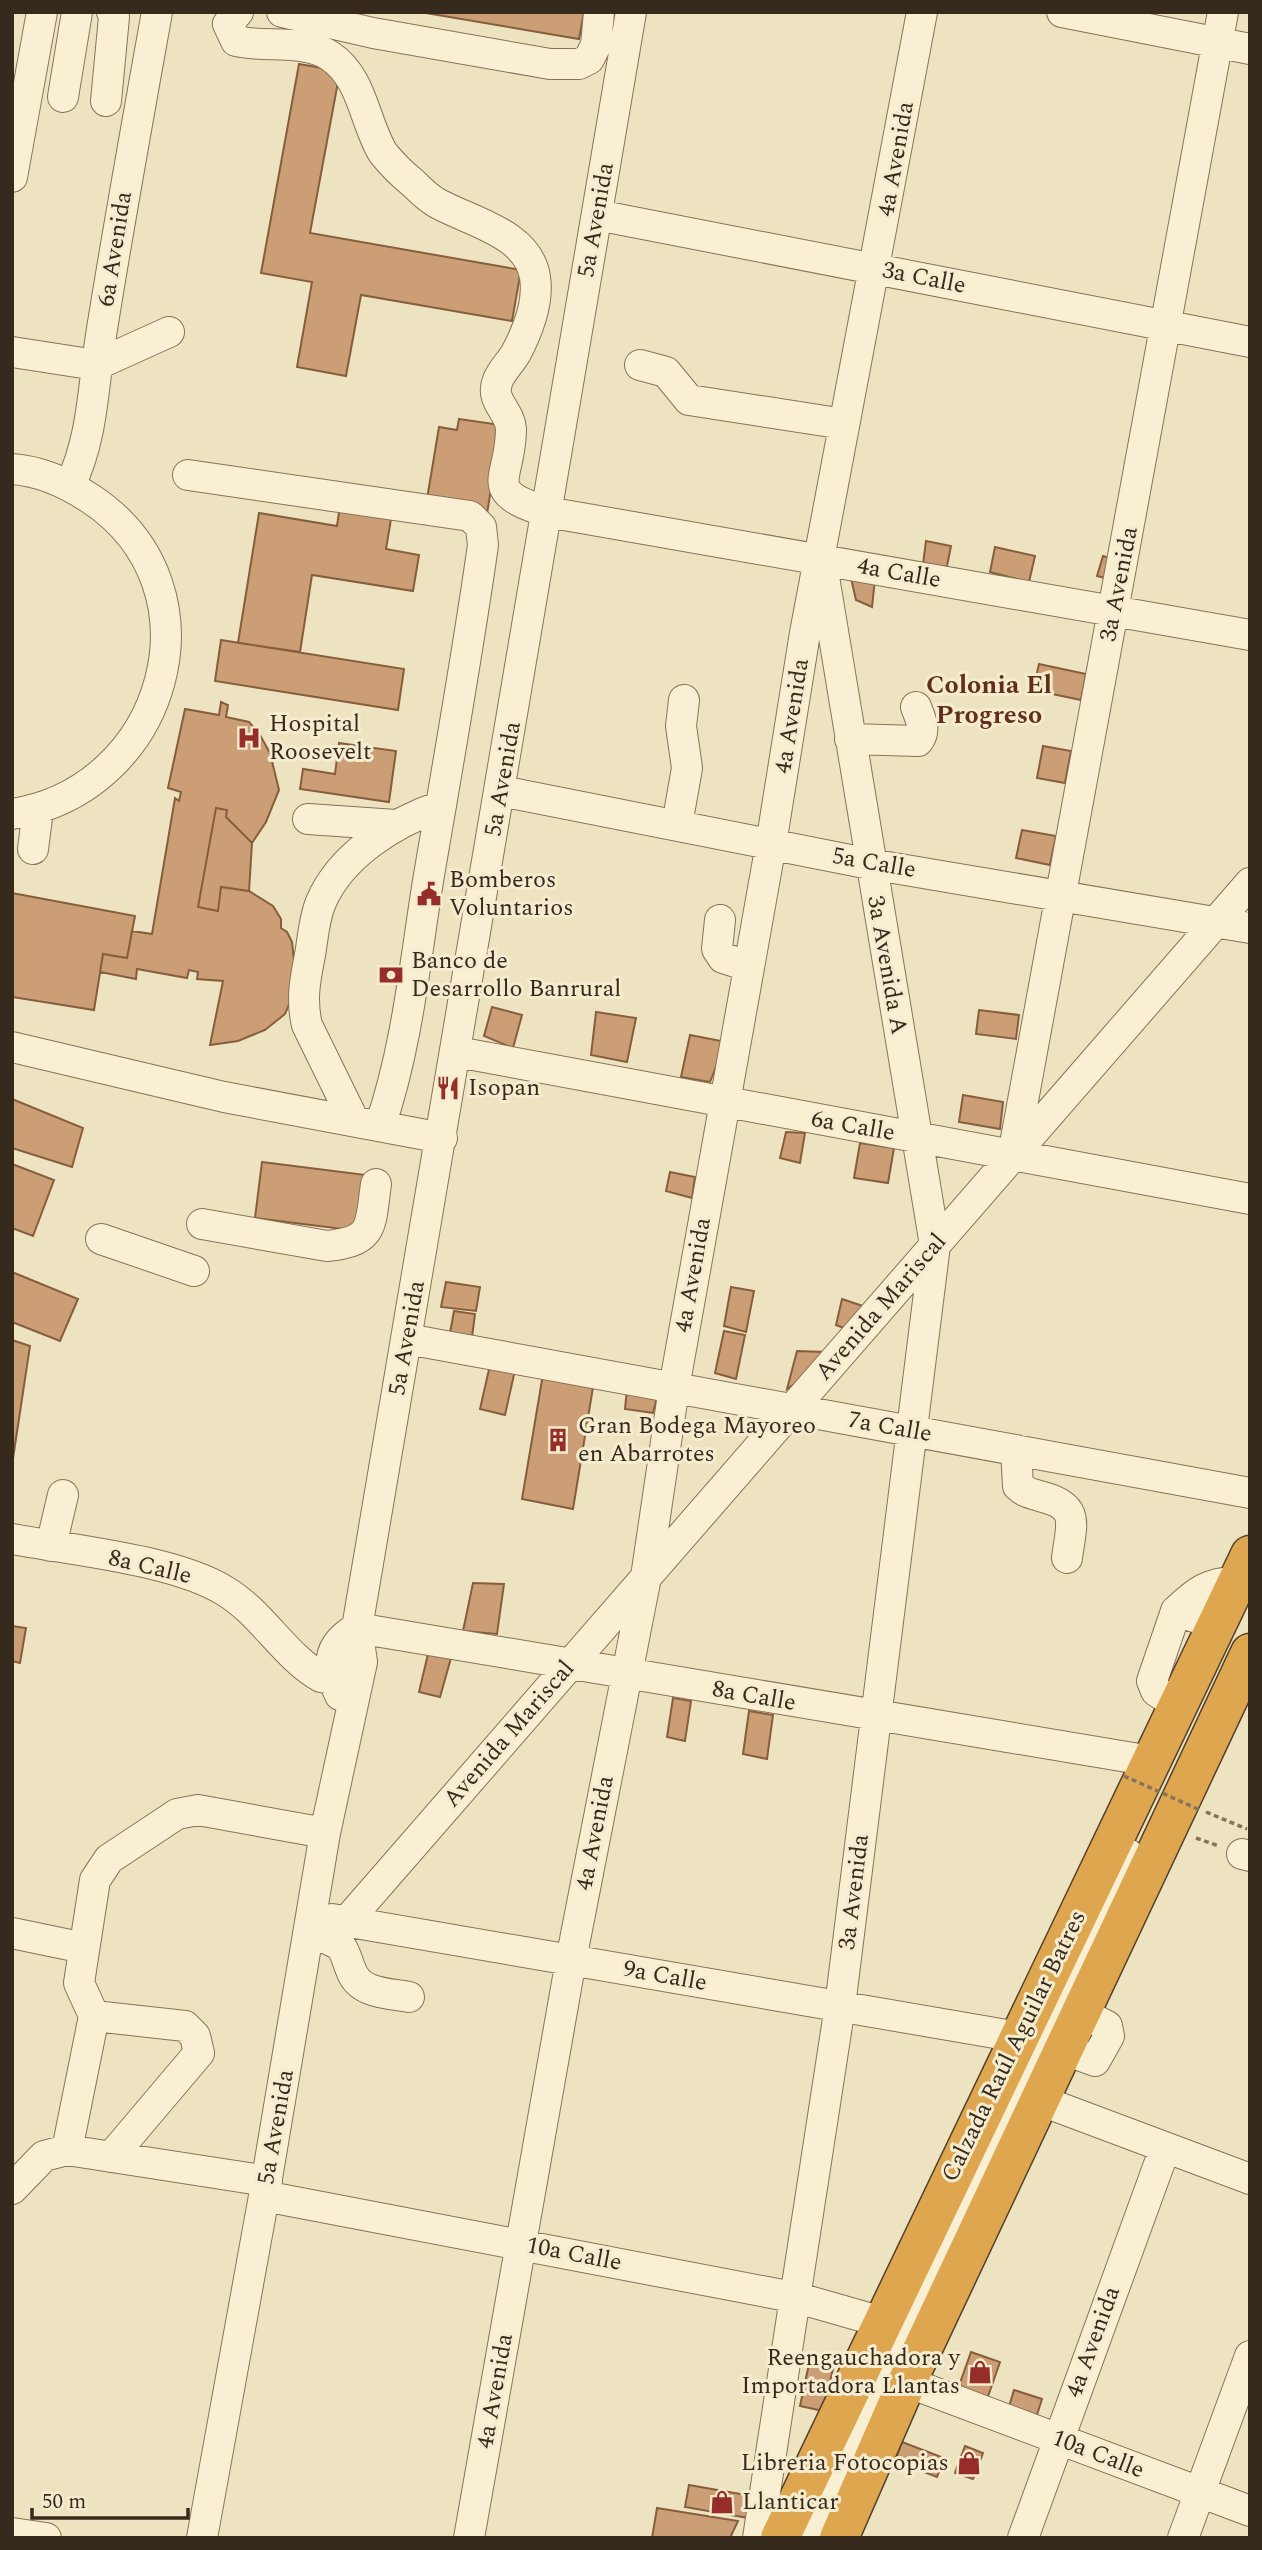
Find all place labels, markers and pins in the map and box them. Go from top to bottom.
place label: Hospital Roosevelt [269,706,372,770]
hospital icon: Hospital Roosevelt [235,724,263,752]
place label: Bomberos Voluntarios [449,862,574,926]
public building icon: Bomberos Voluntarios [415,880,443,908]
place label: Banco de Desarrollo Banrural [411,943,621,1007]
bank icon: Banco de Desarrollo Banrural [377,961,405,989]
place label: Isopan [468,1070,540,1106]
restaurant icon: Isopan [434,1074,462,1102]
place label: Gran Bodega Mayoreo en Abarrotes [578,1408,816,1472]
building icon: Gran Bodega Mayoreo en Abarrotes [544,1426,572,1454]
place label: Reengauchadora y Importadora Llantas [741,2340,961,2404]
shop icon: Reengauchadora y Importadora Llantas [966,2358,994,2386]
place label: Libreria Fotocopias [741,2445,949,2481]
shop icon: Libreria Fotocopias [955,2449,983,2477]
place label: Llanticar [742,2484,839,2520]
shop icon: Llanticar [708,2488,736,2516]

